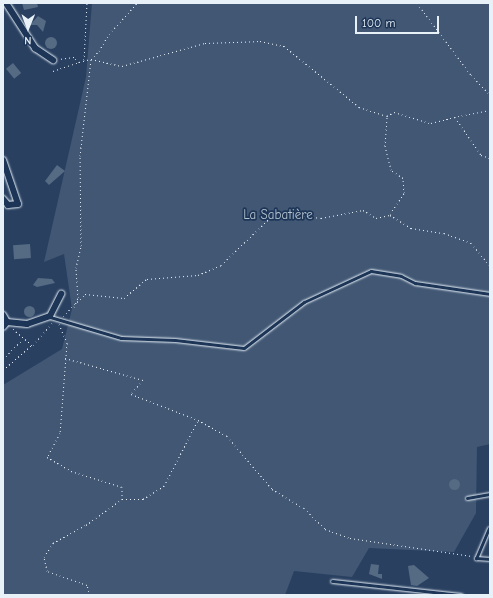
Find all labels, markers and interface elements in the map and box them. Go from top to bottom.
north arrow [8,8,48,48]
scale bar [357,8,441,34]
text: 100 m [362,16,395,30]
text: N [24,34,31,47]
park label: La Sabatière [243,207,313,223]

